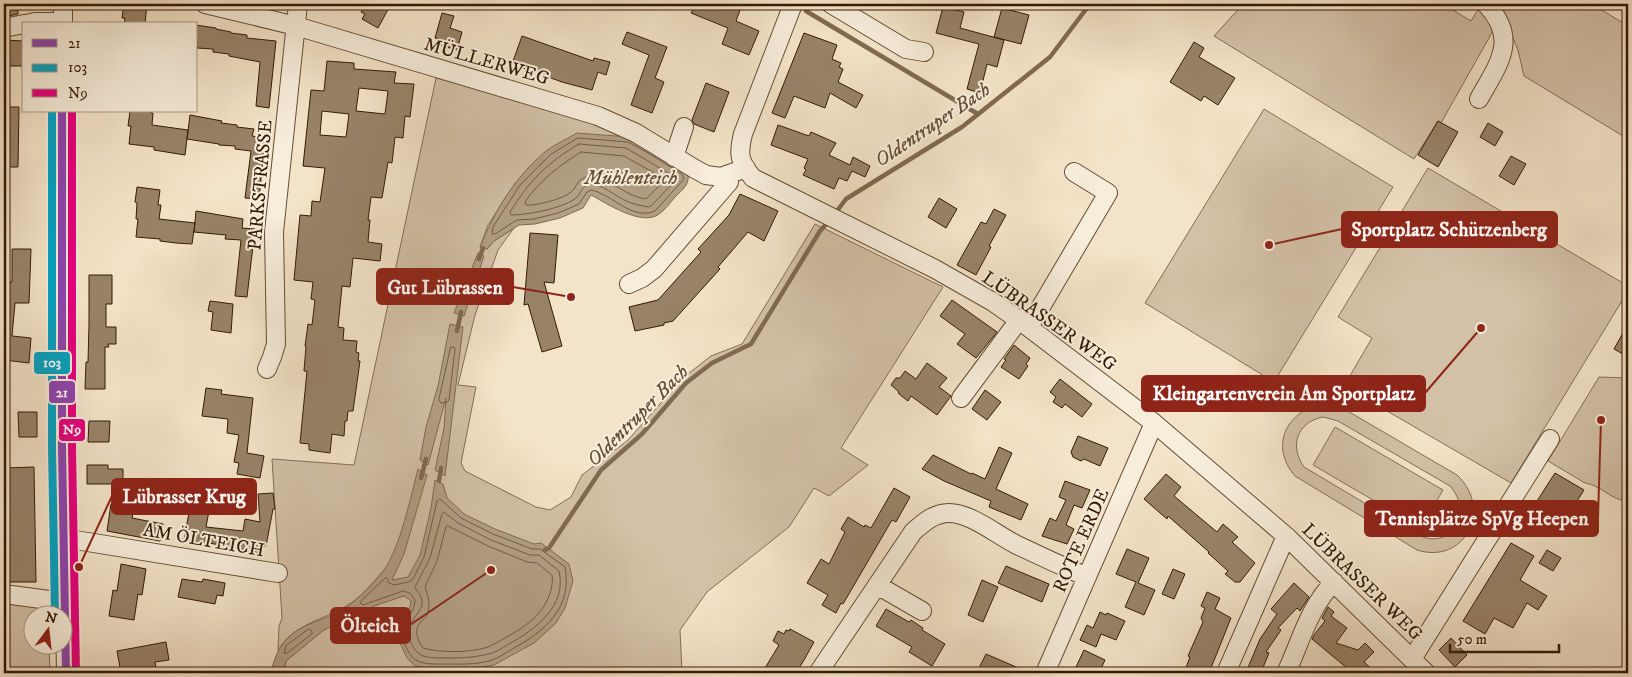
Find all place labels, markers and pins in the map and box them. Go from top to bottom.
callout: Sportplatz Schützenberg [1342,212,1557,247]
callout: Gut Lübrassen [377,269,513,304]
callout: Kleingartenverein Am Sportplatz [1142,376,1425,411]
callout: Lübrasser Krug [112,479,256,514]
callout: Tennisplätze SpVg Heepen [1365,501,1598,536]
callout: Ölteich [331,608,410,643]

